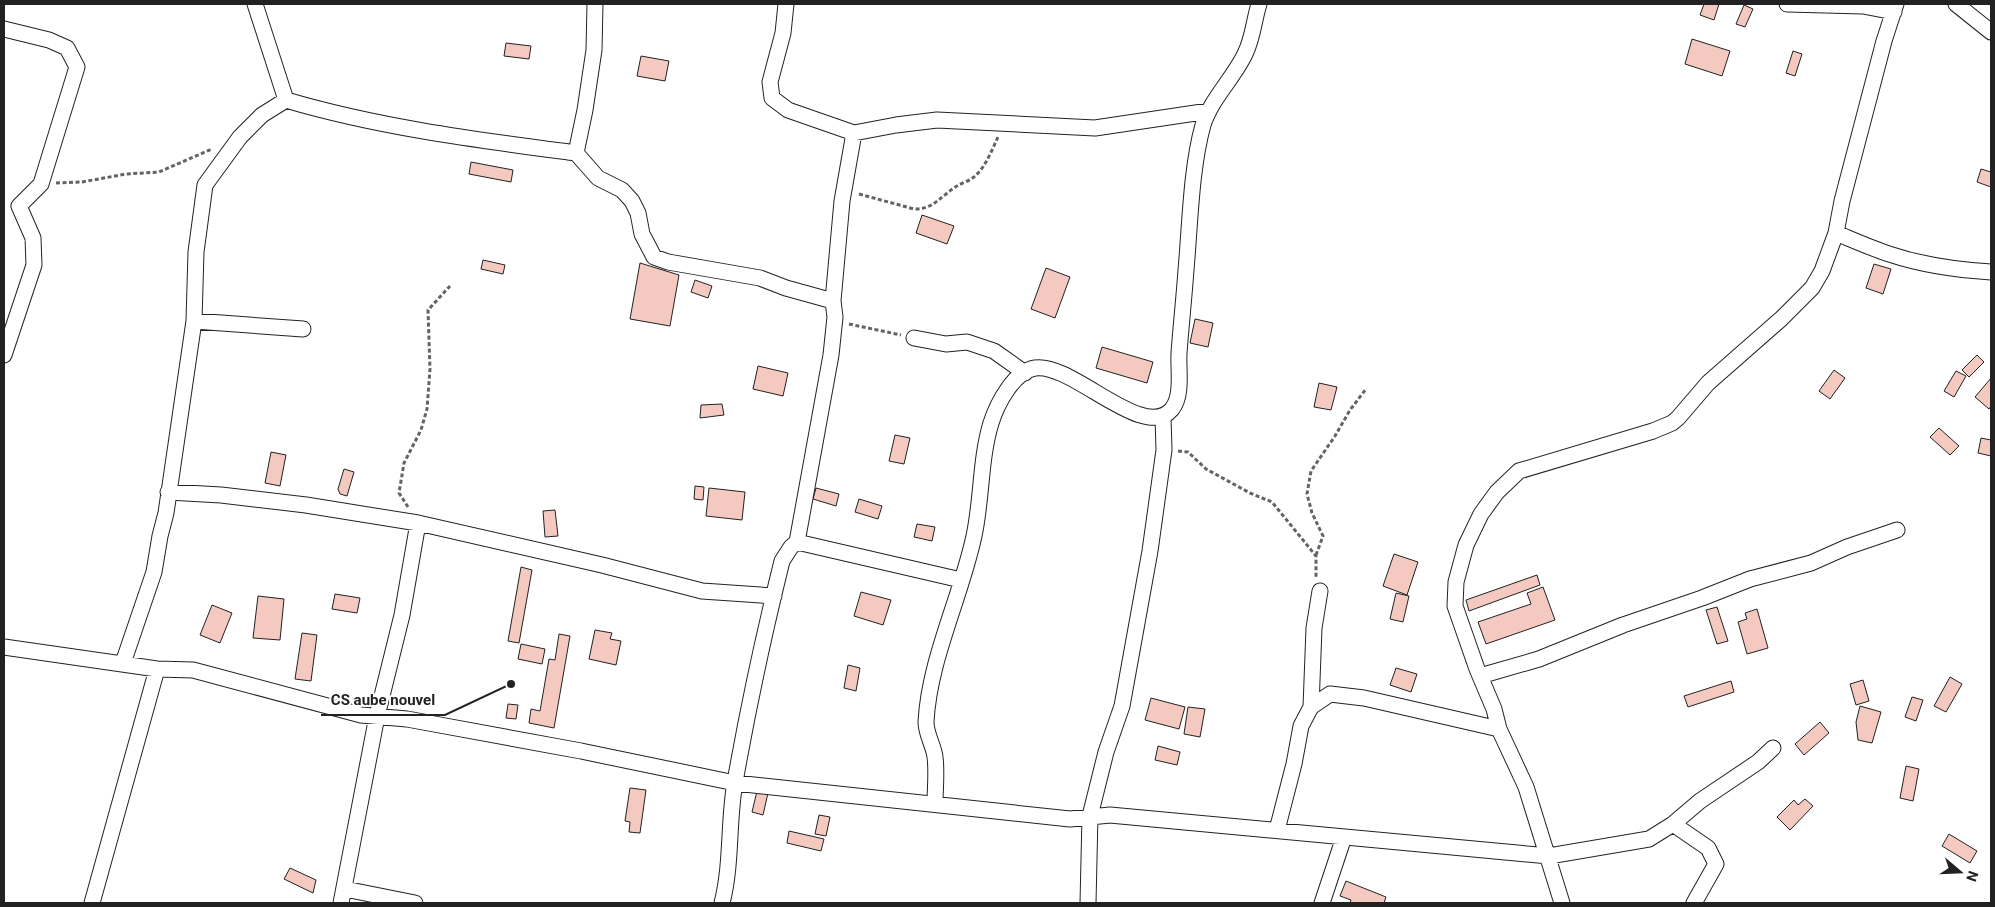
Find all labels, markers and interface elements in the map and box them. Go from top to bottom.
callout: CS aube nouvel [321,685,445,715]
text: CS aube nouvel [331,691,435,709]
north arrow [1935,847,1985,897]
text: N [1963,869,1981,884]

